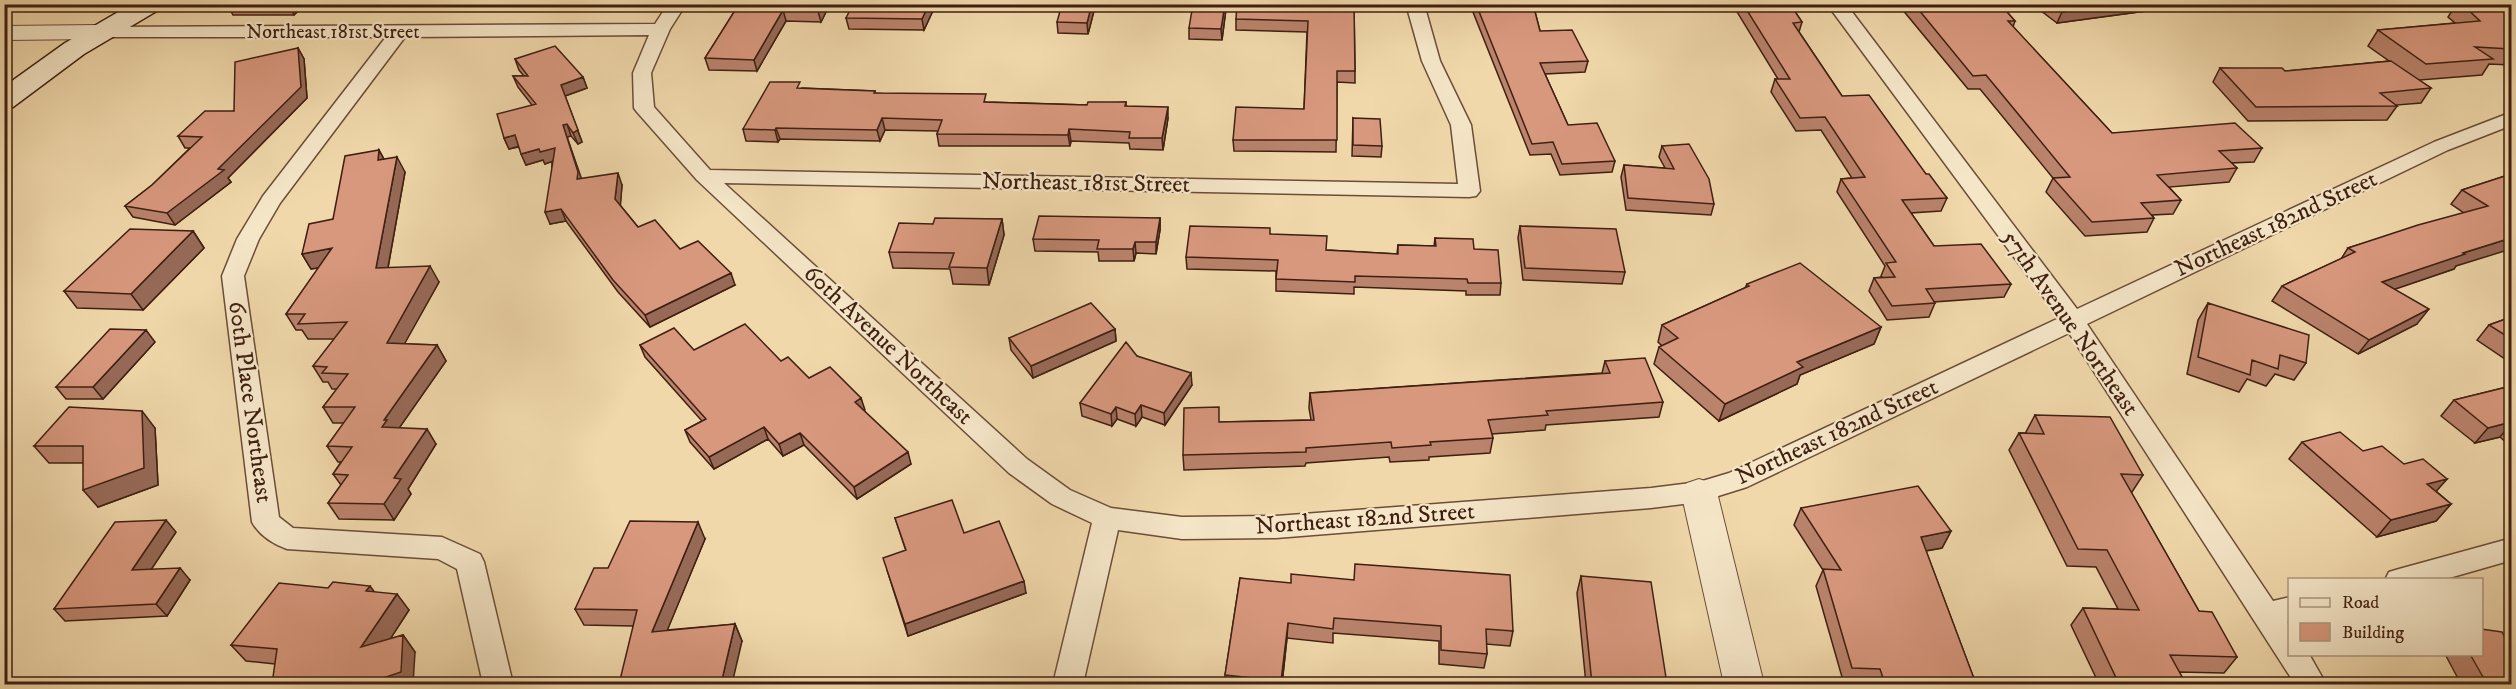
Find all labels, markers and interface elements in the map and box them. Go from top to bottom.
street label: Northeast 181st Street [246,20,420,45]
street label: Northeast 182nd Street [2170,164,2382,284]
street label: Northeast 181st Street [982,166,1191,200]
street label: 57th Avenue Northeast [1995,224,2146,422]
street label: 60th Avenue Northeast [797,259,979,432]
street label: 60th Place Northeast [221,299,279,505]
street label: Northeast 182nd Street [1731,372,1943,492]
street label: Northeast 182nd Street [1254,496,1476,542]
legend [2288,578,2483,656]
text: Road [2342,592,2379,614]
text: Building [2342,622,2404,644]

